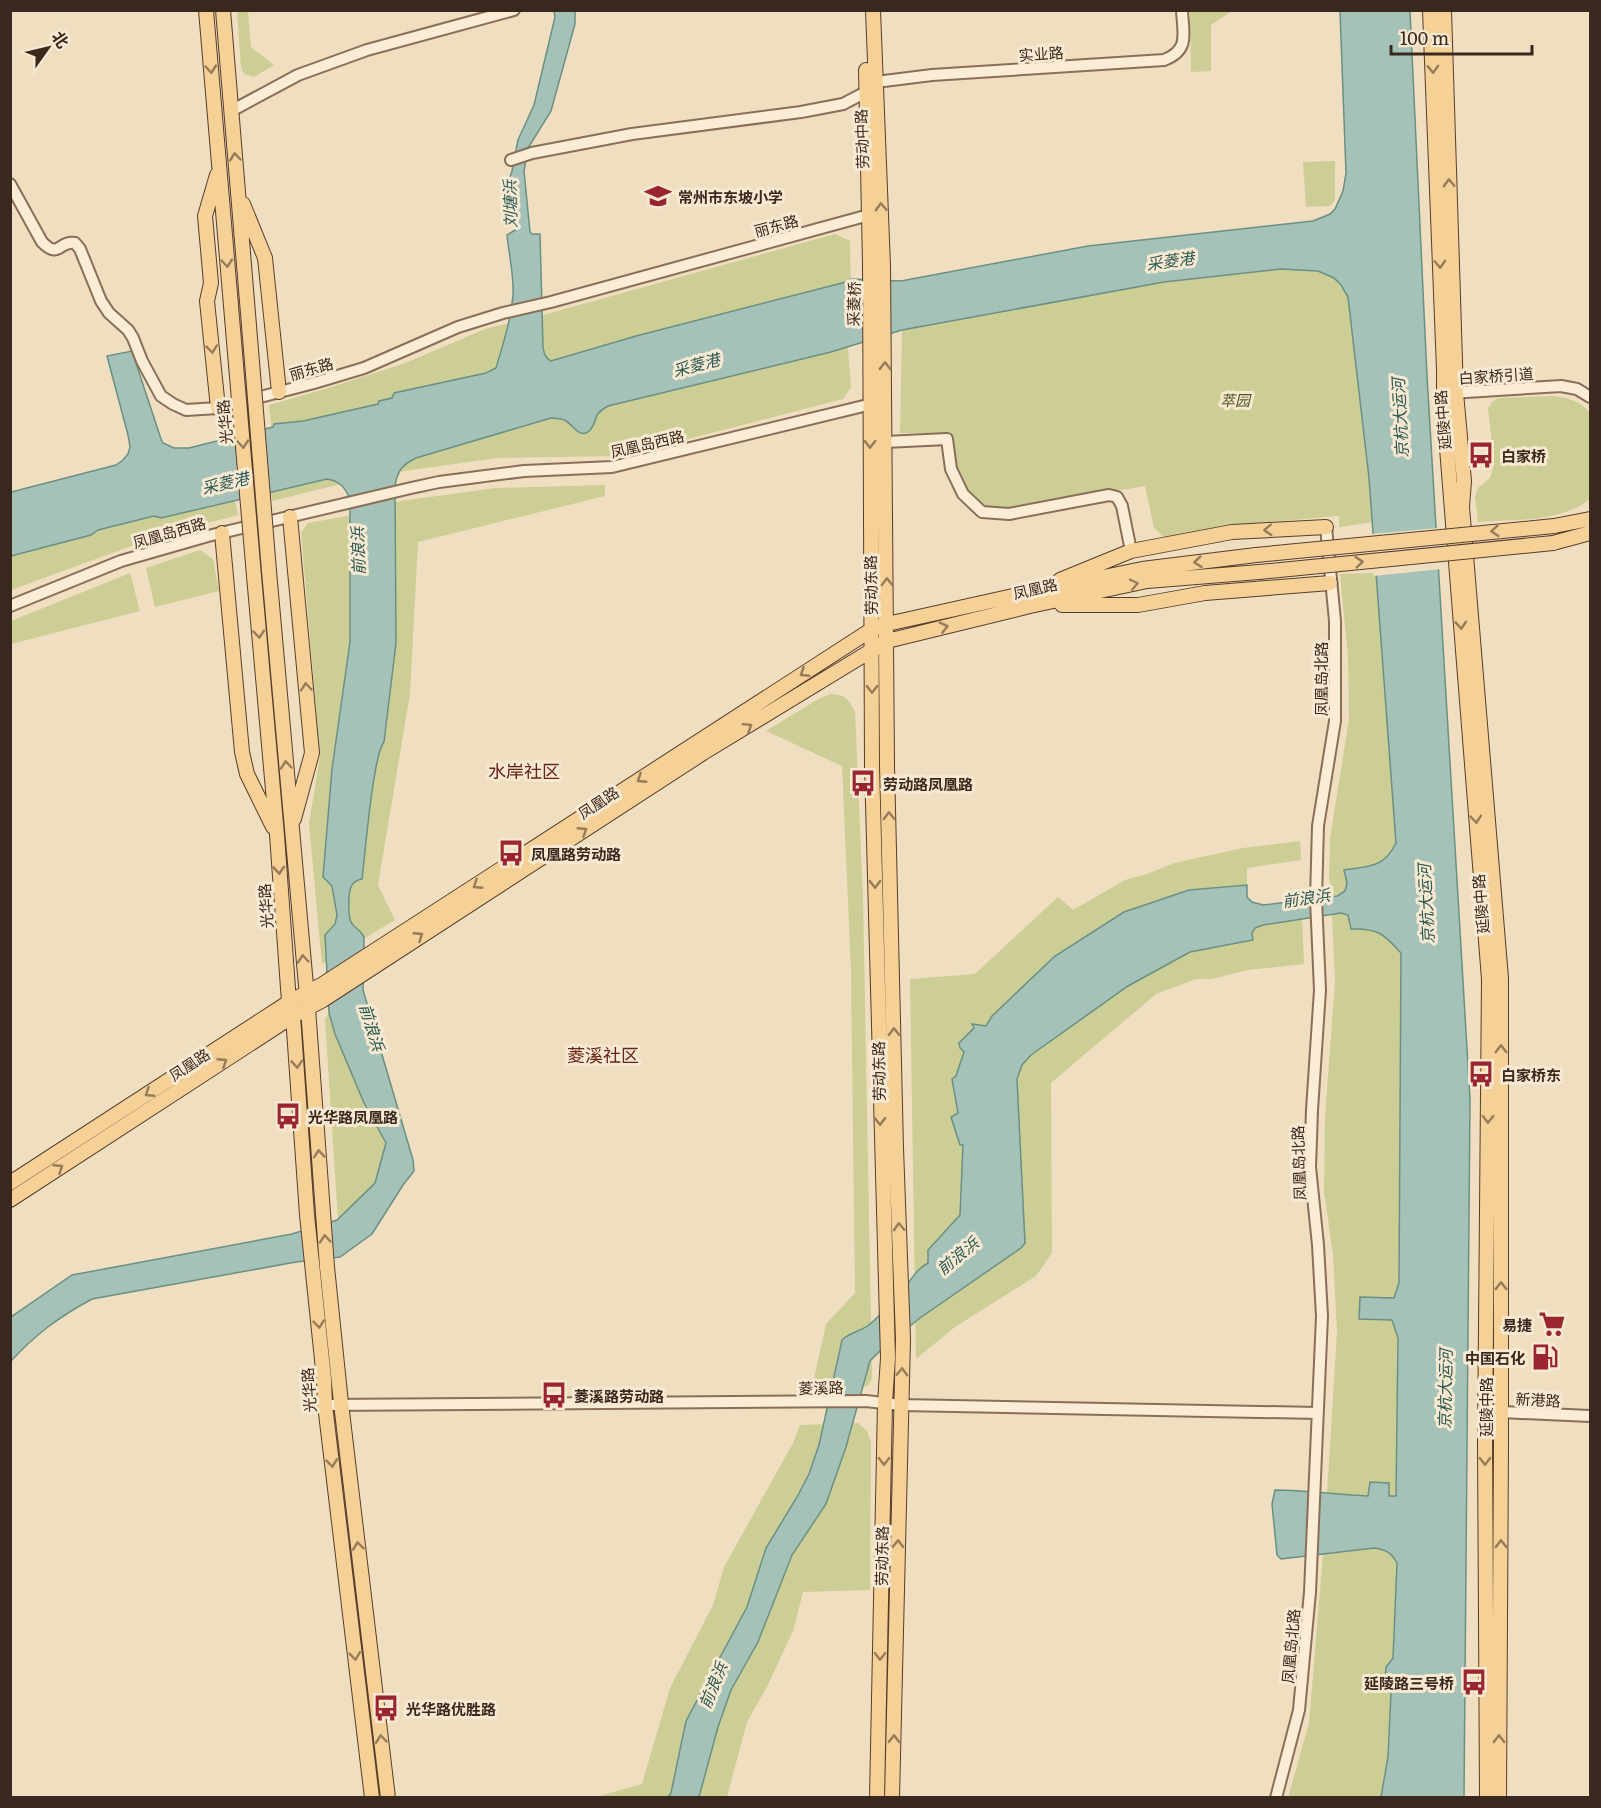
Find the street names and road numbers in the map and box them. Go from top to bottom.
street label: 实业路 [1018,40,1064,66]
street label: 劳动中路 [848,109,874,169]
street label: 丽东路 [751,208,801,242]
street label: 采菱桥 [841,281,865,327]
street label: 丽东路 [286,351,336,385]
street label: 白家桥引道 [1458,361,1534,389]
street label: 延陵中路 [1428,389,1456,451]
street label: 光华路 [211,399,237,445]
street label: 凤凰岛西路 [608,423,686,463]
street label: 凤凰岛西路 [130,511,208,553]
street label: 劳动东路 [858,555,882,615]
street label: 凤凰路 [1010,572,1060,604]
street label: 凤凰岛北路 [1309,641,1332,717]
street label: 凤凰路 [573,780,623,824]
street label: 延陵中路 [1466,873,1494,935]
street label: 光华路 [252,883,278,929]
street label: 劳动东路 [866,1041,890,1101]
street label: 凤凰路 [164,1042,214,1086]
street label: 凤凰岛北路 [1285,1125,1311,1201]
street label: 光华路 [295,1367,321,1413]
street label: 菱溪路 [798,1375,844,1399]
street label: 延陵中路 [1474,1377,1497,1437]
street label: 新港路 [1515,1386,1561,1412]
street label: 劳动东路 [869,1526,893,1586]
street label: 凤凰岛北路 [1275,1608,1305,1684]

